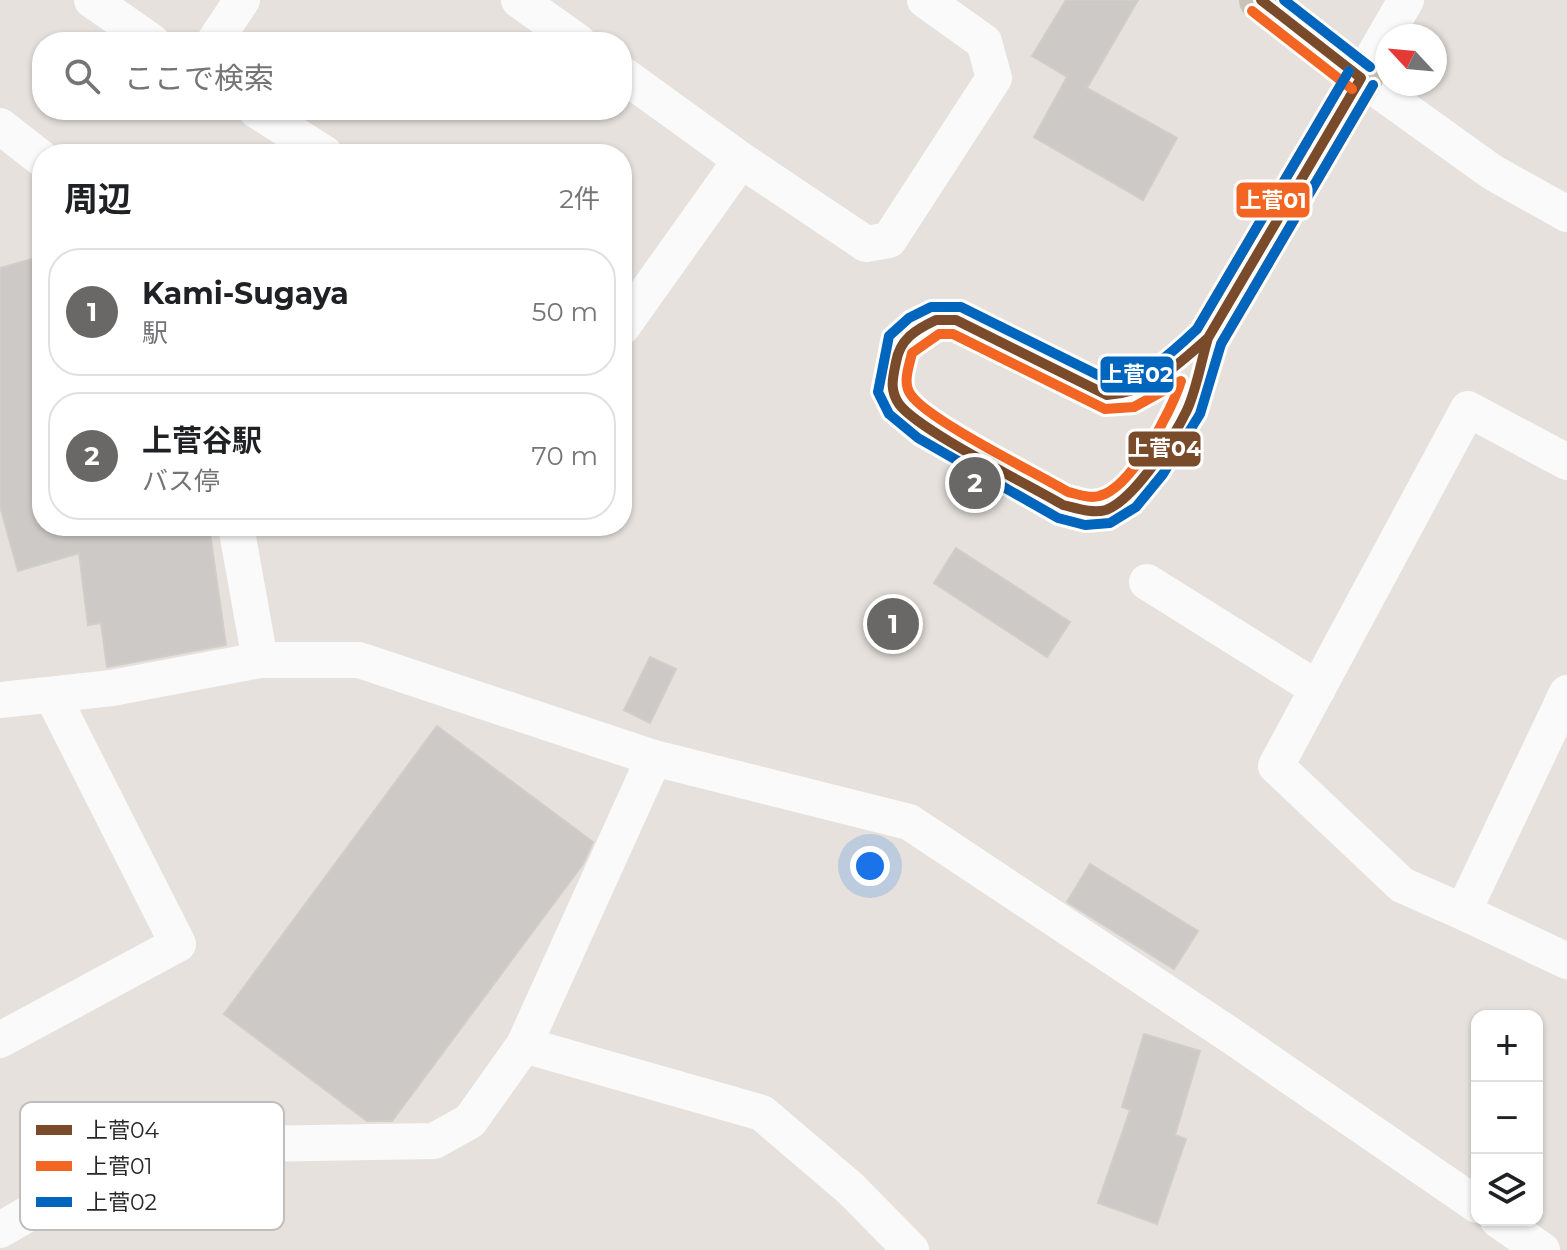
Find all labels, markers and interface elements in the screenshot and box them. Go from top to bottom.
north arrow [1375,24,1447,96]
search box [32,32,632,120]
icon: search [60,54,104,98]
text: ここで検索 [124,60,274,97]
text: 周辺 [64,178,132,220]
line badge: 上菅01 [1235,181,1311,219]
text: 2件 [559,183,600,215]
text: 上菅01 [1239,187,1307,214]
text: Kami-Sugaya [142,275,349,312]
text: 1 [87,296,97,328]
text: 50 m [532,296,598,328]
text: 駅 [142,317,168,349]
line badge: 上菅02 [1099,355,1175,394]
text: 上菅02 [1101,361,1173,388]
text: 上菅谷駅 [142,422,262,459]
line badge: 上菅04 [1127,430,1202,468]
text: 上菅04 [1127,435,1201,462]
text: 2 [84,440,100,472]
text: 70 m [532,440,598,472]
pin: 2 [949,453,1001,513]
text: バス停 [142,465,220,497]
pin: 1 [867,594,919,654]
your location [850,846,890,886]
map controls [1471,1010,1543,1226]
button: + [1471,1010,1543,1082]
button: − [1471,1082,1543,1154]
legend [20,1102,284,1230]
text: 上菅04 [86,1117,160,1144]
text: 上菅01 [86,1153,153,1180]
button: layers [1471,1154,1543,1226]
text: 上菅02 [86,1189,157,1216]

